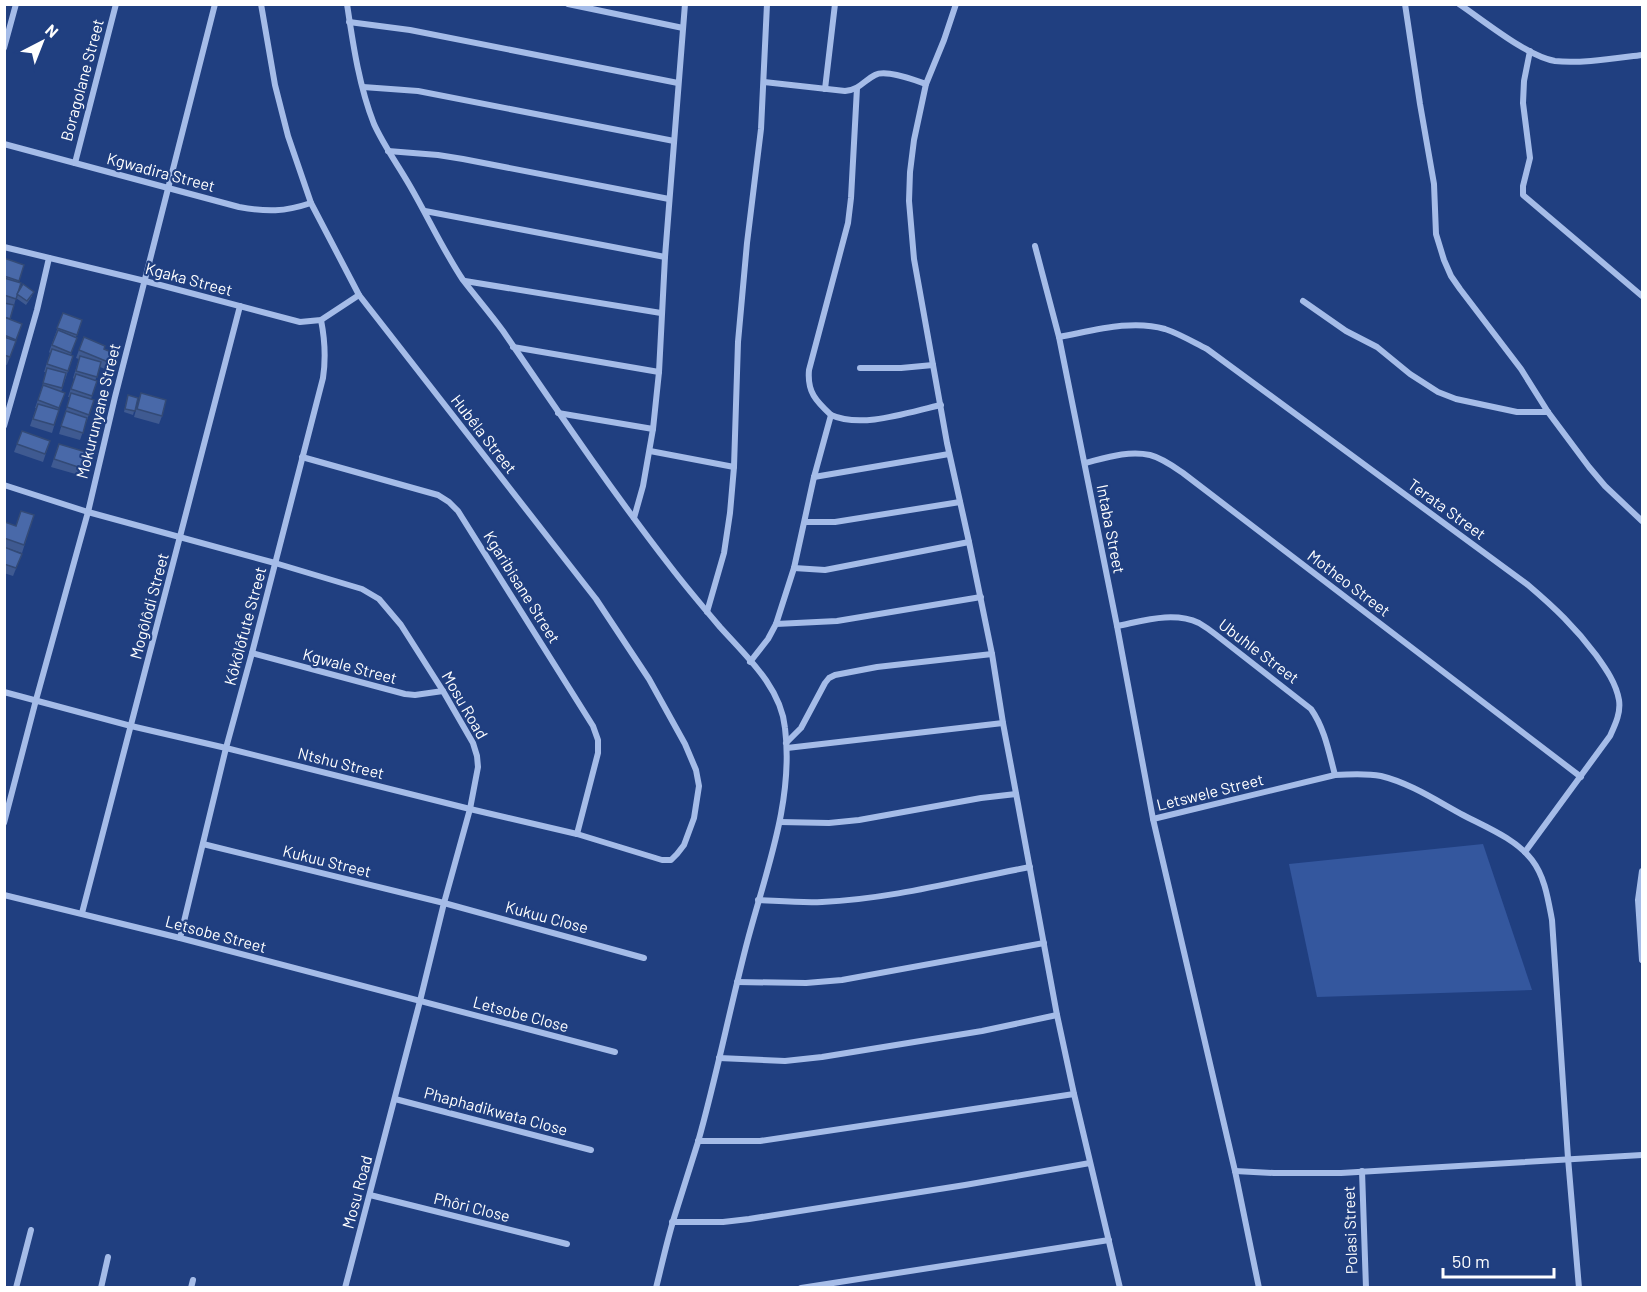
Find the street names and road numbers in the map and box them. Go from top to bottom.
street label: Boragolane Street [56,17,107,143]
street label: Kgwadira Street [105,148,217,195]
street label: Kgaka Street [144,258,235,299]
street label: Mokurunyane Street [71,341,124,481]
street label: Hubêla Street [448,390,521,477]
street label: Terata Street [1405,474,1490,543]
street label: Intaba Street [1094,483,1129,575]
street label: Kgaribisane Street [480,527,565,646]
street label: Motheo Street [1304,545,1394,620]
street label: Mogôlôdi Street [125,551,172,661]
street label: Kôkôlôfute Street [220,565,269,687]
street label: Ubuhle Street [1215,614,1303,687]
street label: Kgwale Street [301,644,399,687]
street label: Mosu Road [438,668,492,742]
street label: Ntshu Street [296,743,386,782]
street label: Letswele Street [1154,769,1265,814]
street label: Kukuu Street [281,840,373,881]
street label: Kukuu Close [504,896,591,937]
street label: Letsobe Street [164,911,269,956]
street label: Letsobe Close [471,992,571,1035]
street label: Phaphadikwata Close [422,1082,570,1139]
street label: Mosu Road [338,1153,375,1231]
street label: Polasi Street [1338,1186,1361,1275]
street label: Phôri Close [432,1188,512,1225]

